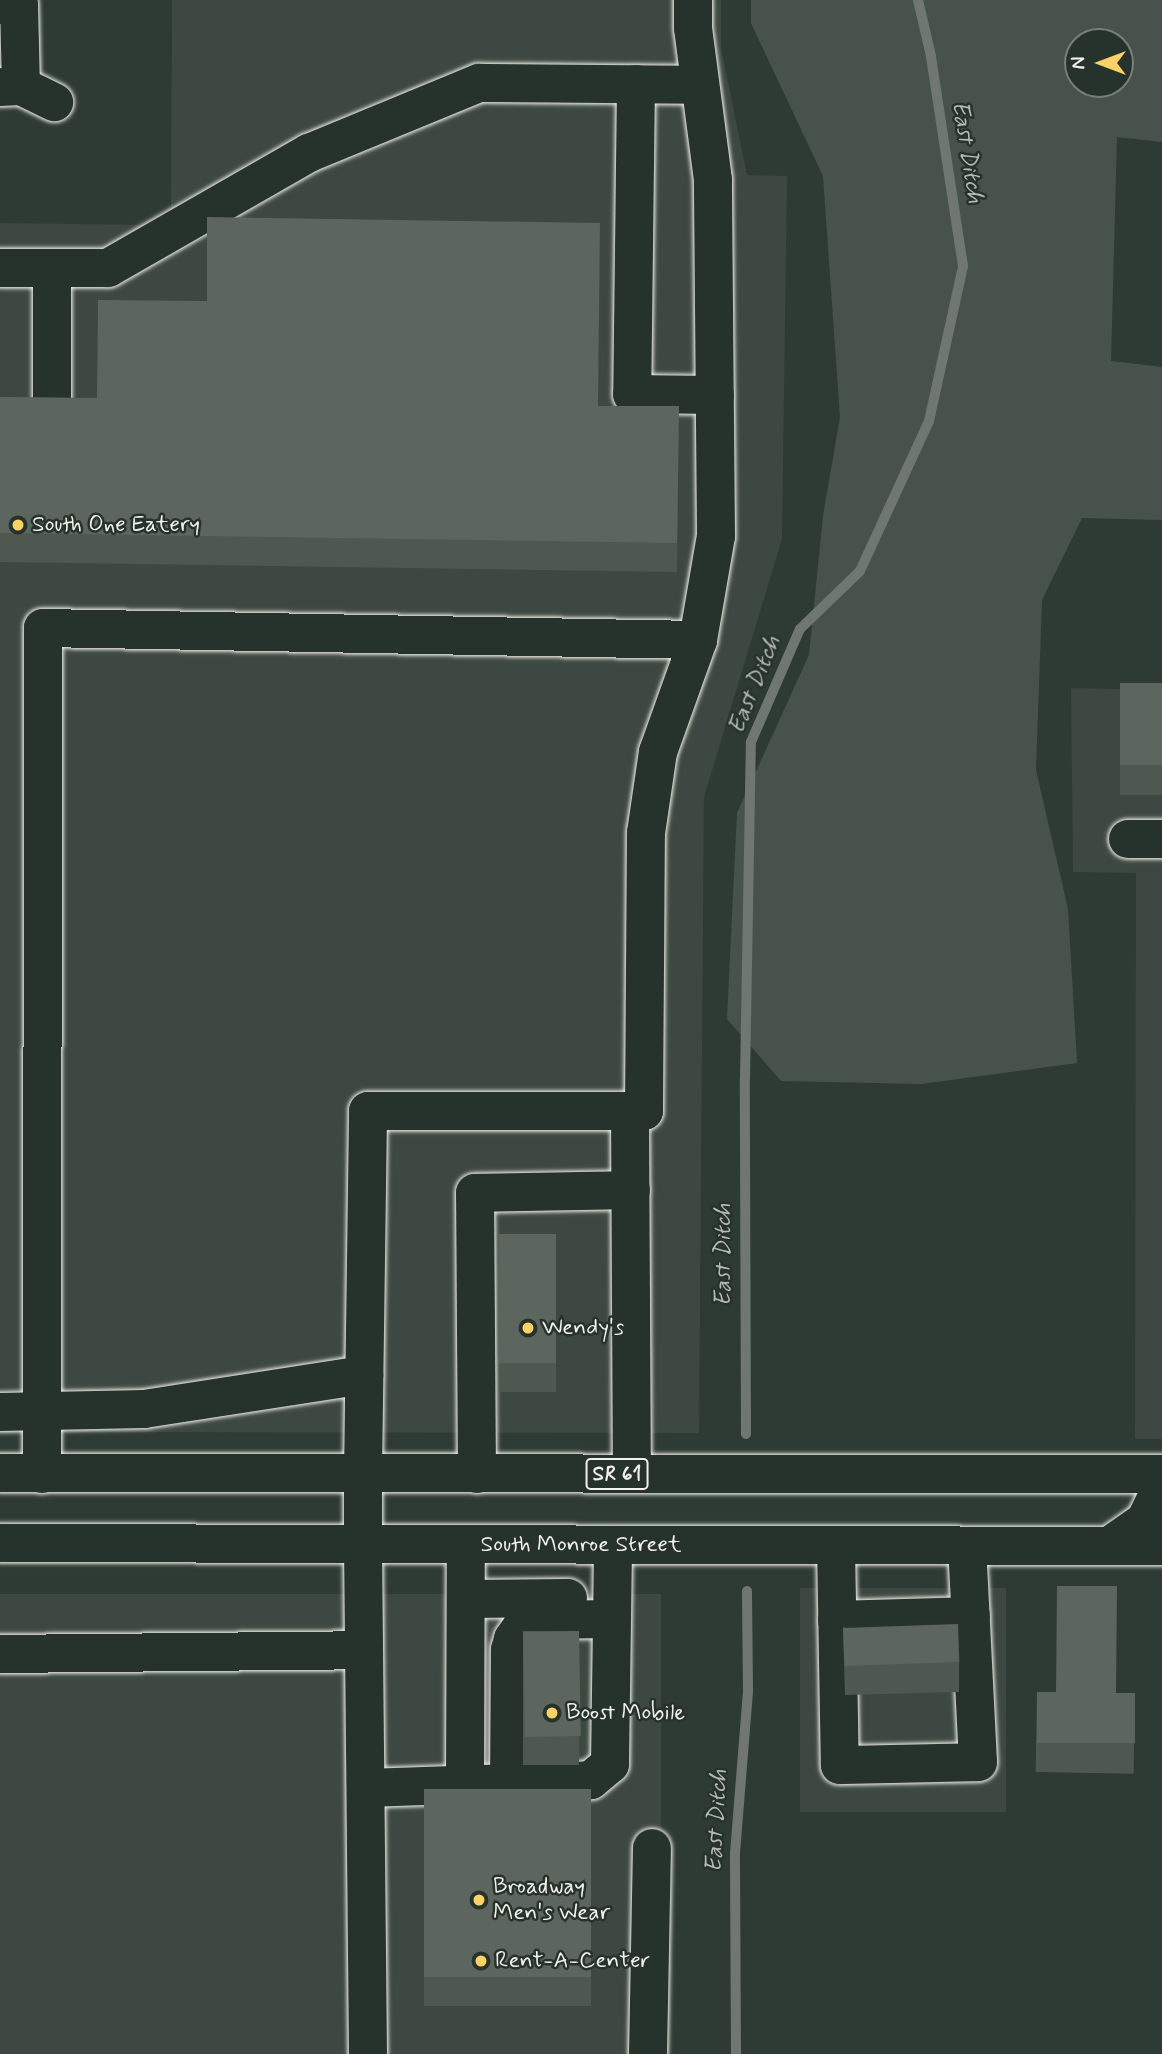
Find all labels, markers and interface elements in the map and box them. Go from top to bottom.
north arrow [1064,28,1134,98]
text: N [1067,57,1092,69]
water label: East Ditch [945,99,989,205]
place label: South One Eatery [32,511,200,539]
marker: South One Eatery [10,517,26,533]
water label: East Ditch [722,632,788,738]
water label: East Ditch [710,1203,738,1307]
place label: Wendy's [542,1314,624,1342]
marker: Wendy's [520,1320,536,1336]
road number: SR 61 [586,1456,648,1492]
street label: South Monroe Street [481,1531,681,1559]
place label: Boost Mobile [566,1699,685,1727]
marker: Boost Mobile [544,1705,560,1721]
water label: East Ditch [700,1769,734,1873]
place label: Broadway Men's Wear [493,1873,611,1927]
marker: Broadway Men's Wear [471,1892,487,1908]
place label: Rent-A-Center [495,1947,650,1975]
marker: Rent-A-Center [473,1953,489,1969]

